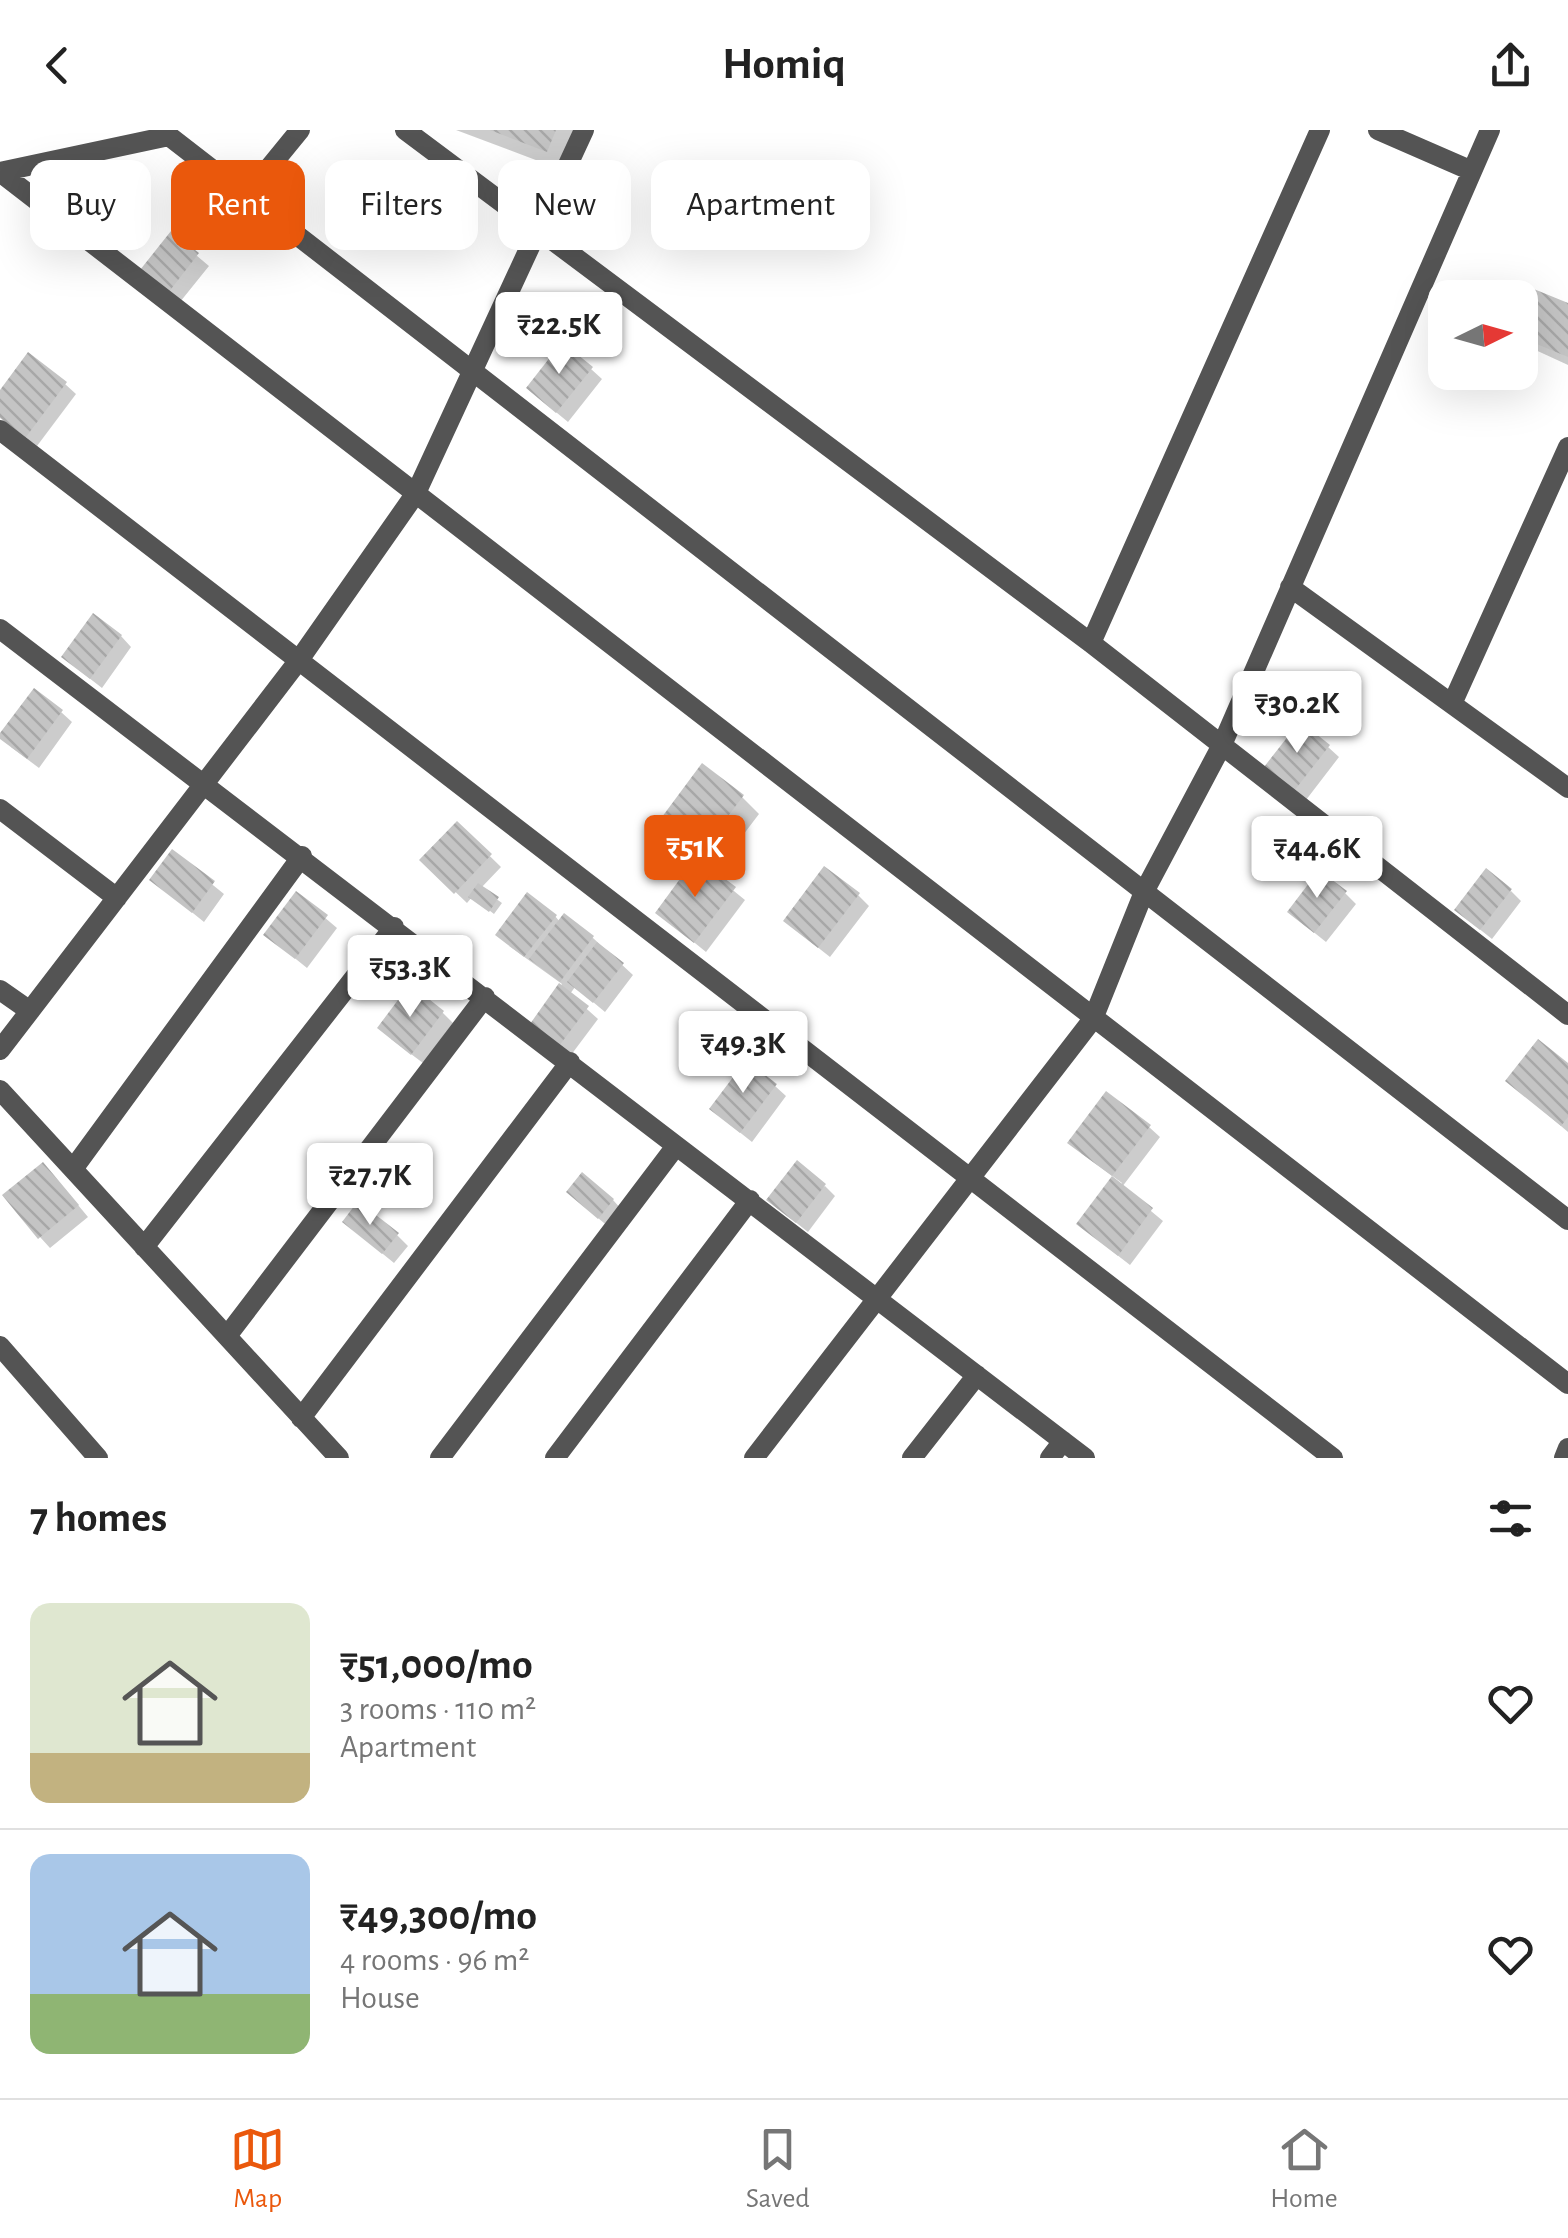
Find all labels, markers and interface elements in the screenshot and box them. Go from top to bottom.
icon: back [30,38,85,93]
icon: share [1483,38,1538,93]
text: Homiq [722,42,846,87]
chip: Buy [30,160,151,250]
chip: Rent [171,160,305,250]
chip: Filters [325,160,478,250]
chip: New [498,160,631,250]
chip: Apartment [651,160,870,250]
north arrow [1428,280,1538,390]
map controls [1428,280,1538,390]
pin: ₹22.5K [478,292,640,377]
text: ₹22.5K [517,308,601,340]
pin: ₹30.2K [1216,671,1378,756]
text: ₹30.2K [1255,687,1339,719]
pin: ₹51K [636,815,754,900]
pin: ₹44.6K [1236,816,1398,901]
text: ₹51K [666,831,724,863]
text: ₹44.6K [1273,832,1361,864]
pin: ₹53.3K [329,935,491,1020]
text: ₹53.3K [370,951,450,983]
pin: ₹49.3K [662,1011,824,1096]
text: ₹49.3K [701,1027,785,1059]
pin: ₹27.7K [289,1143,451,1228]
text: ₹27.7K [329,1159,411,1191]
icon: filters [1483,1491,1538,1546]
text: 7 homes [30,1497,167,1539]
icon: home [110,1643,230,1763]
text: ₹51,000/mo [340,1644,533,1686]
icon: heart [1483,1676,1538,1731]
text: 3 rooms · 110 m² [340,1693,536,1725]
text: Apartment [340,1731,476,1763]
icon: home [110,1894,230,2014]
text: ₹49,300/mo [340,1895,537,1937]
icon: heart [1483,1927,1538,1982]
text: 4 rooms · 96 m² [340,1944,530,1976]
text: House [340,1982,420,2014]
tab: Map [230,2122,285,2216]
tab: Saved [746,2122,810,2216]
tab: Home [1270,2122,1338,2216]

